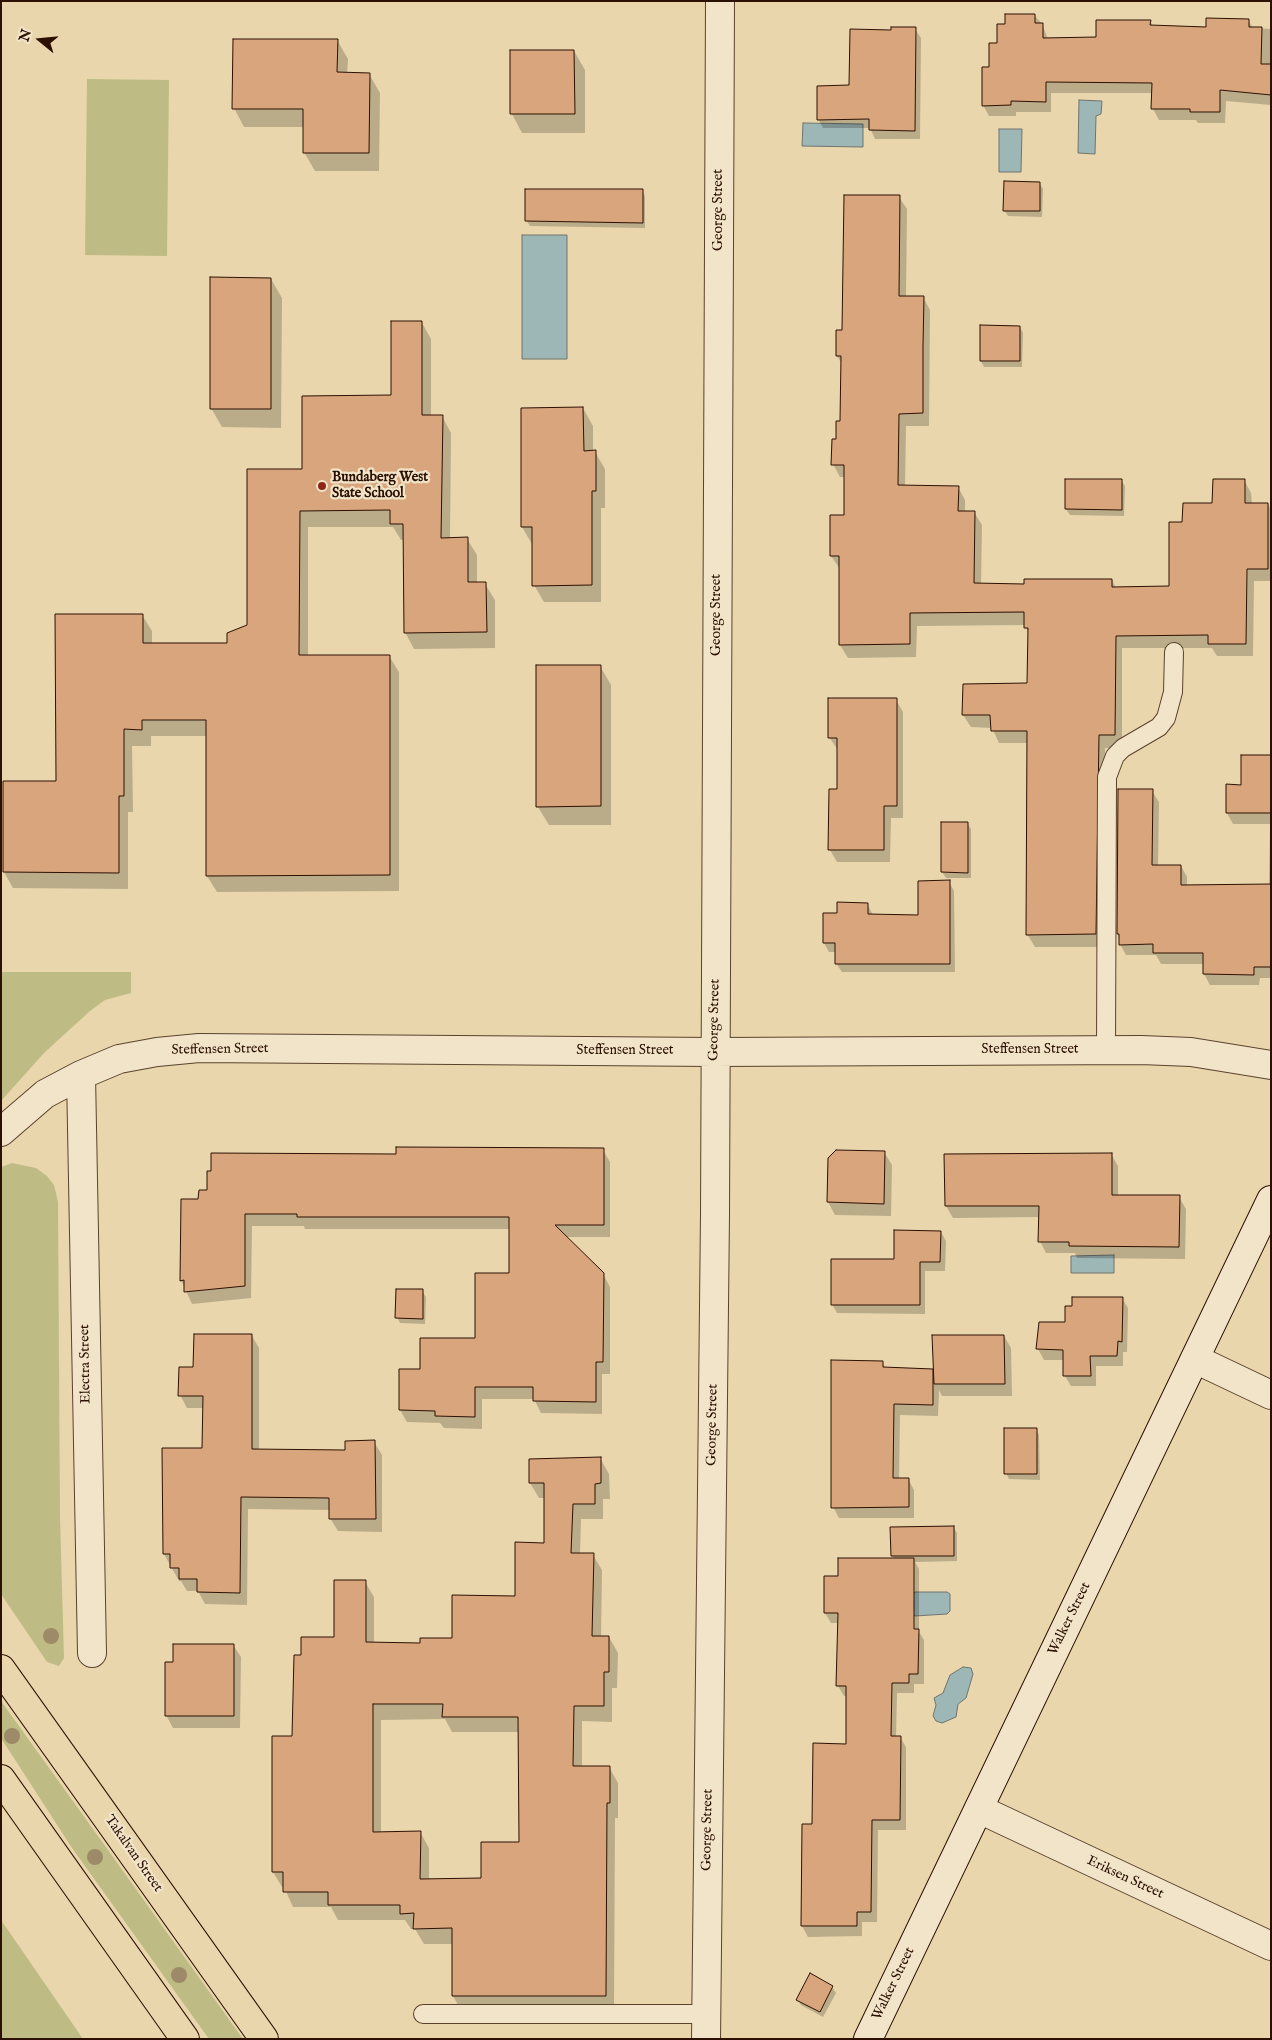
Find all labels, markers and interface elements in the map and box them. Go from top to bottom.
north arrow [15,15,65,65]
text: N [15,27,36,44]
street label: George Street [711,169,727,251]
place label: Bundaberg West State School [332,470,428,502]
marker: Bundaberg West State School [316,480,328,492]
street label: George Street [709,574,725,656]
street label: George Street [706,979,724,1061]
street label: Steffensen Street [171,1041,269,1059]
street label: Steffensen Street [981,1042,1079,1058]
street label: Steffensen Street [576,1043,674,1059]
street label: Electra Street [77,1324,95,1404]
street label: George Street [704,1384,722,1466]
street label: Walker Street [1045,1580,1095,1658]
street label: George Street [699,1789,717,1871]
street label: Takalvan Street [100,1812,166,1896]
street label: Eriksen Street [1084,1853,1166,1903]
street label: Walker Street [869,1945,919,2023]

